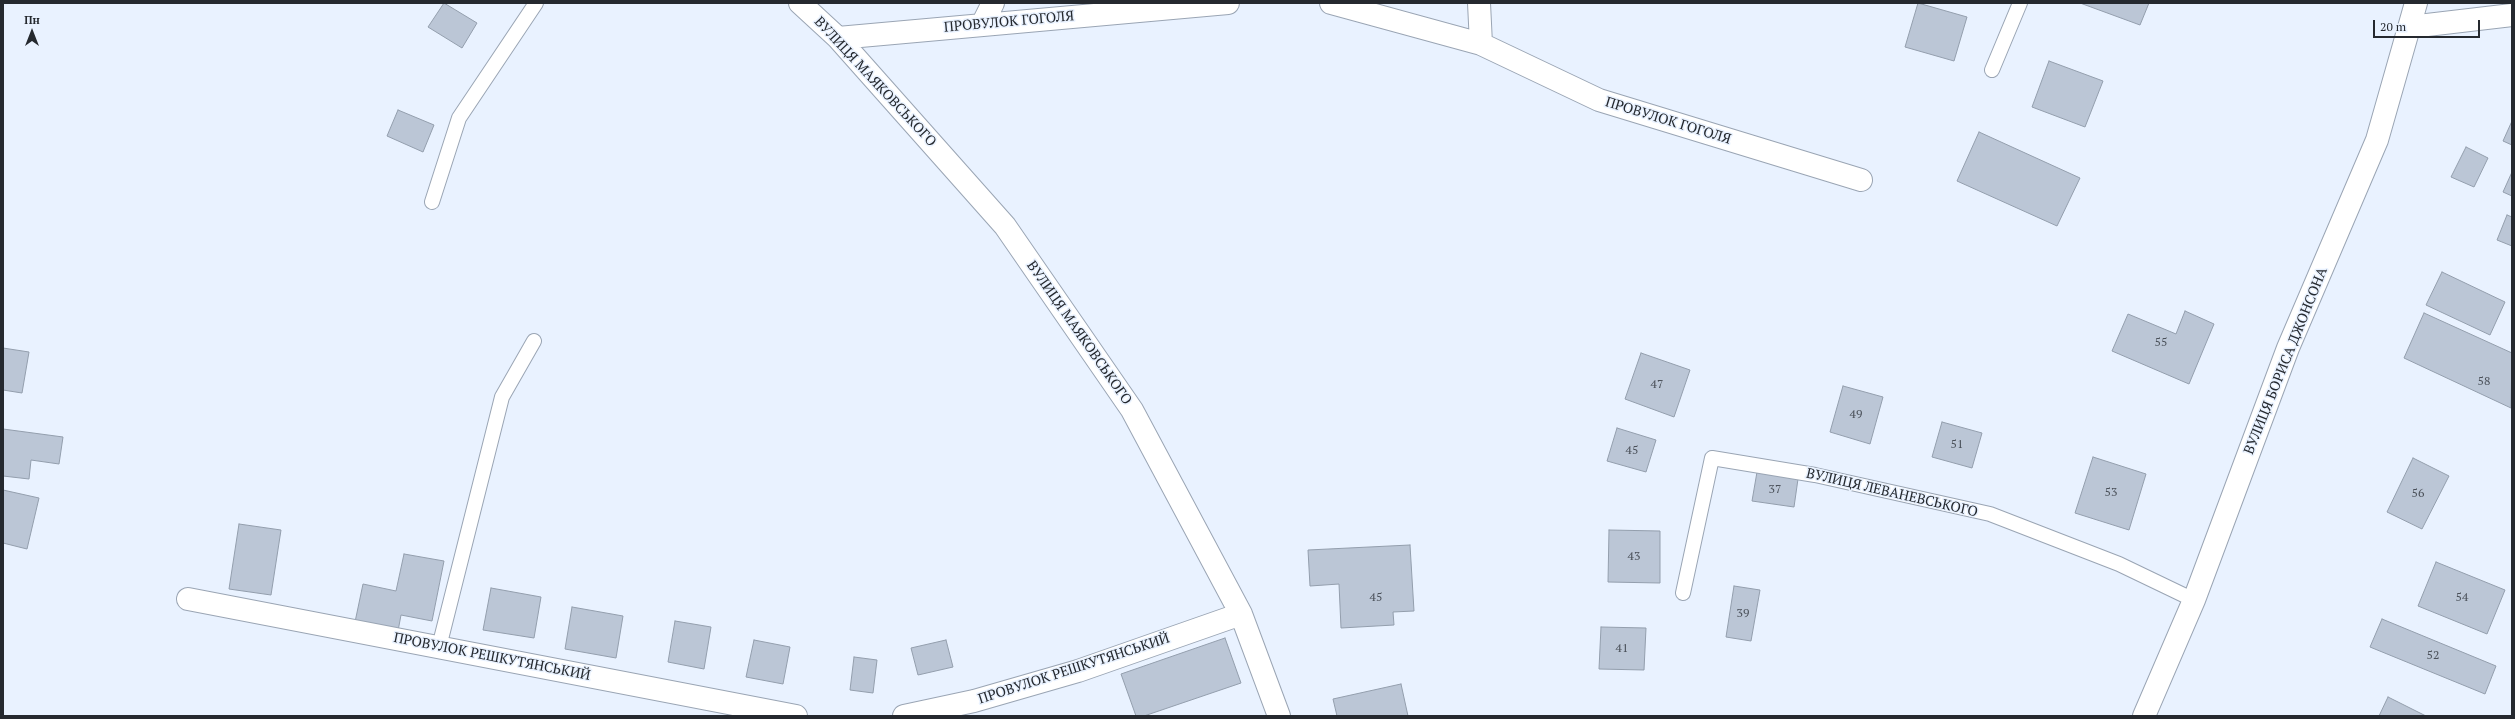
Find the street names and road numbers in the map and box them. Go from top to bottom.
street label: ПРОВУЛОК ГОГОЛЯ [943,8,1075,36]
street label: ВУЛИЦЯ МАЯКОВСЬКОГО [810,14,940,150]
street label: ПРОВУЛОК ГОГОЛЯ [1603,94,1733,148]
street label: ВУЛИЦЯ МАЯКОВСЬКОГО [1023,258,1135,408]
street label: ВУЛИЦЯ БОРИСА ДЖОНСОНА [2241,265,2331,457]
street label: ВУЛИЦЯ ЛЕВАНЕВСЬКОГО [1805,465,1979,521]
street label: ПРОВУЛОК РЕШКУТЯНСЬКИЙ [392,630,592,684]
street label: ПРОВУЛОК РЕШКУТЯНСЬКИЙ [976,630,1172,708]

